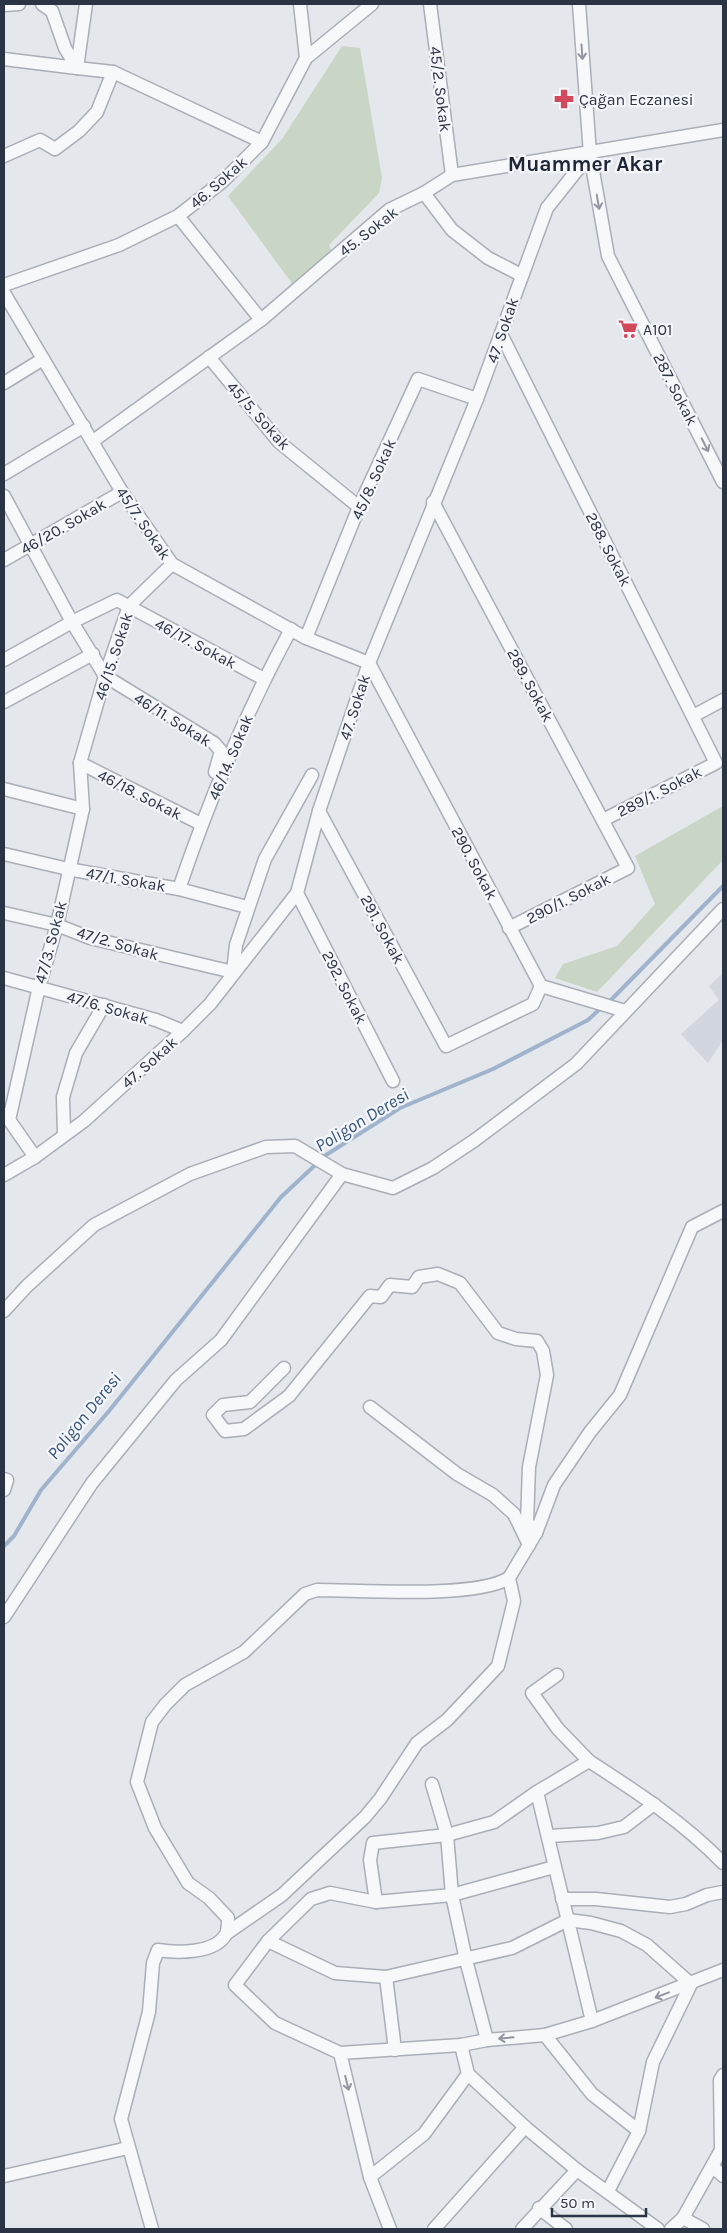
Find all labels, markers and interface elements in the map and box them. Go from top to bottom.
one-way arrow [578,44,587,60]
street label: 45/2. Sokak [426,45,455,133]
pharmacy icon: Çağan Eczanesi [553,88,575,110]
place label: Çağan Eczanesi [579,90,694,109]
street label: 46. Sokak [186,152,251,213]
district label: Muammer Akar [508,152,663,176]
one-way arrow [594,194,604,210]
street label: 45. Sokak [335,202,402,260]
street label: 47. Sokak [482,295,523,366]
supermarket icon: A101 [617,318,639,340]
place label: A101 [643,320,672,339]
street label: 287. Sokak [649,350,702,429]
street label: 45/5. Sokak [223,377,294,454]
street label: 45/8. Sokak [347,436,400,523]
one-way arrow [701,437,710,452]
street label: 45/7. Sokak [112,483,175,564]
street label: 46/20. Sokak [17,494,109,559]
street label: 288. Sokak [582,509,635,590]
street label: 46/15. Sokak [90,610,137,702]
street label: 46/17. Sokak [152,614,240,673]
street label: 289. Sokak [503,645,558,725]
street label: 47. Sokak [335,672,374,743]
street label: 46/11. Sokak [131,688,215,751]
street label: 46/14. Sokak [204,712,257,803]
street label: 289/1. Sokak [614,762,705,821]
street label: 46/18. Sokak [94,765,185,824]
street label: 290. Sokak [447,823,502,903]
street label: 47/1. Sokak [85,863,167,896]
street label: 290/1. Sokak [523,869,614,928]
street label: 291. Sokak [356,891,409,967]
street label: 47/3. Sokak [30,899,71,986]
street label: 47/2. Sokak [75,923,161,964]
street label: 292. Sokak [318,947,371,1027]
street label: 47/6. Sokak [65,987,151,1028]
street label: 47. Sokak [118,1032,181,1092]
water label: Poligon Deresi [311,1083,413,1157]
water label: Poligon Deresi [42,1368,126,1464]
one-way arrow [655,1991,670,2000]
one-way arrow [499,2033,515,2043]
one-way arrow [343,2074,352,2090]
scale bar [552,2186,646,2218]
text: 50 m [560,2194,595,2212]

